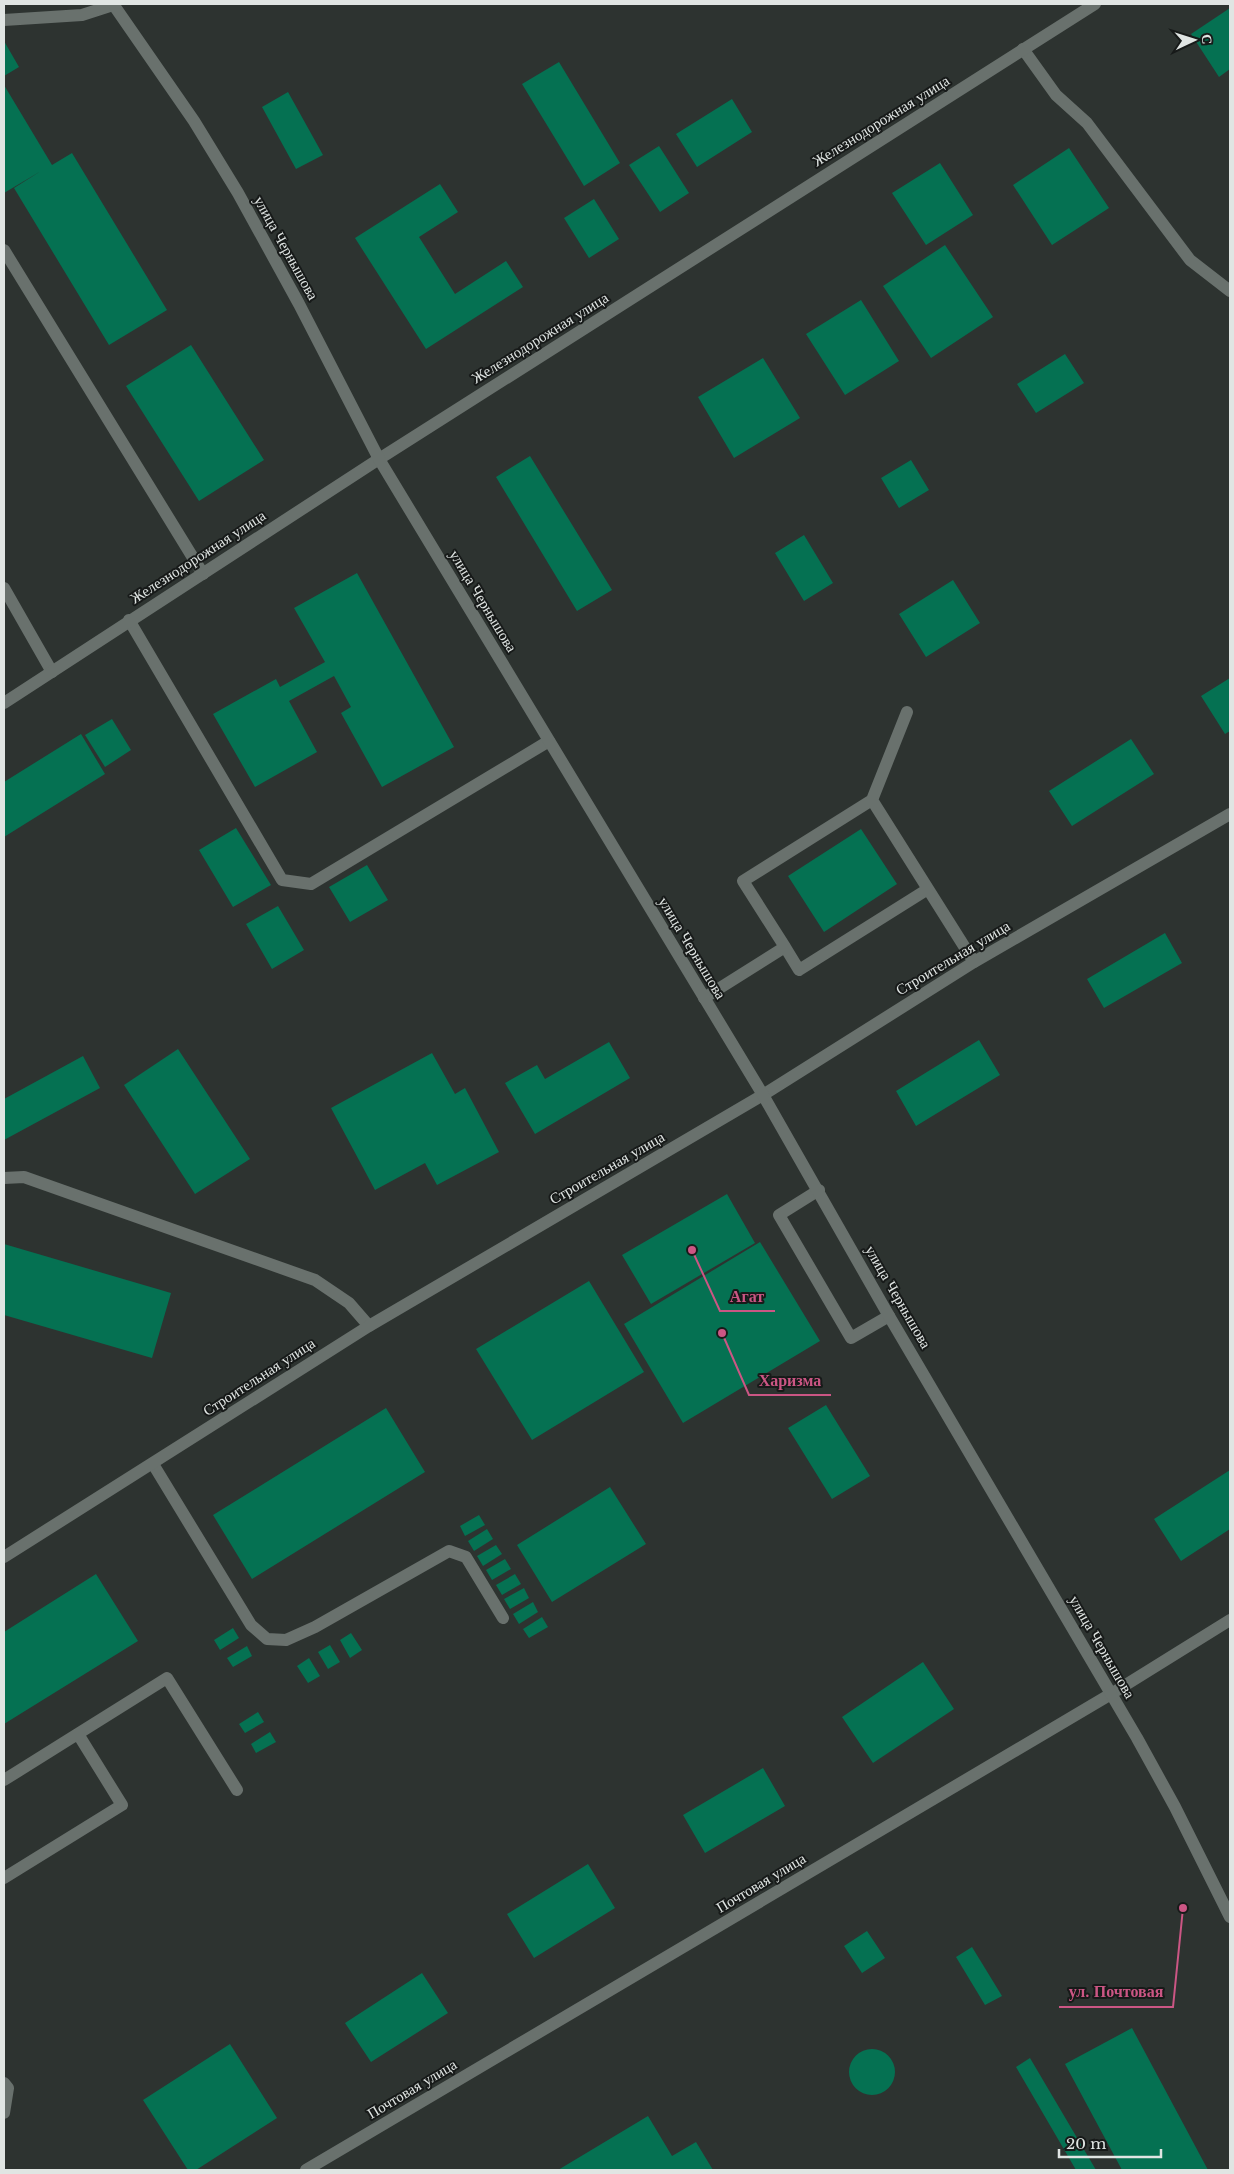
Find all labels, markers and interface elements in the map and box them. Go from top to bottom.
north arrow [1169,15,1219,65]
text: С [1198,33,1216,45]
street label: Железнодорожная улица [809,71,953,170]
street label: улица Чернышова [250,192,323,303]
street label: Железнодорожная улица [468,288,612,387]
street label: Железнодорожная улица [126,505,269,608]
street label: улица Чернышова [445,546,522,656]
street label: улица Чернышова [654,893,731,1003]
street label: Строительная улица [892,916,1014,999]
street label: Строительная улица [546,1127,668,1208]
street label: улица Чернышова [861,1242,936,1352]
callout: Агат [720,1280,775,1311]
text: Агат [730,1286,764,1306]
street label: Строительная улица [199,1333,319,1420]
callout: Харизма [749,1364,831,1395]
text: Харизма [759,1370,821,1390]
street label: улица Чернышова [1065,1592,1140,1702]
street label: Почтовая улица [713,1848,809,1917]
callout: ул. Почтовая [1059,1976,1173,2007]
text: ул. Почтовая [1069,1981,1164,2001]
street label: Почтовая улица [364,2054,460,2123]
scale bar [1059,2126,1162,2158]
text: 20 m [1066,2134,1106,2153]

